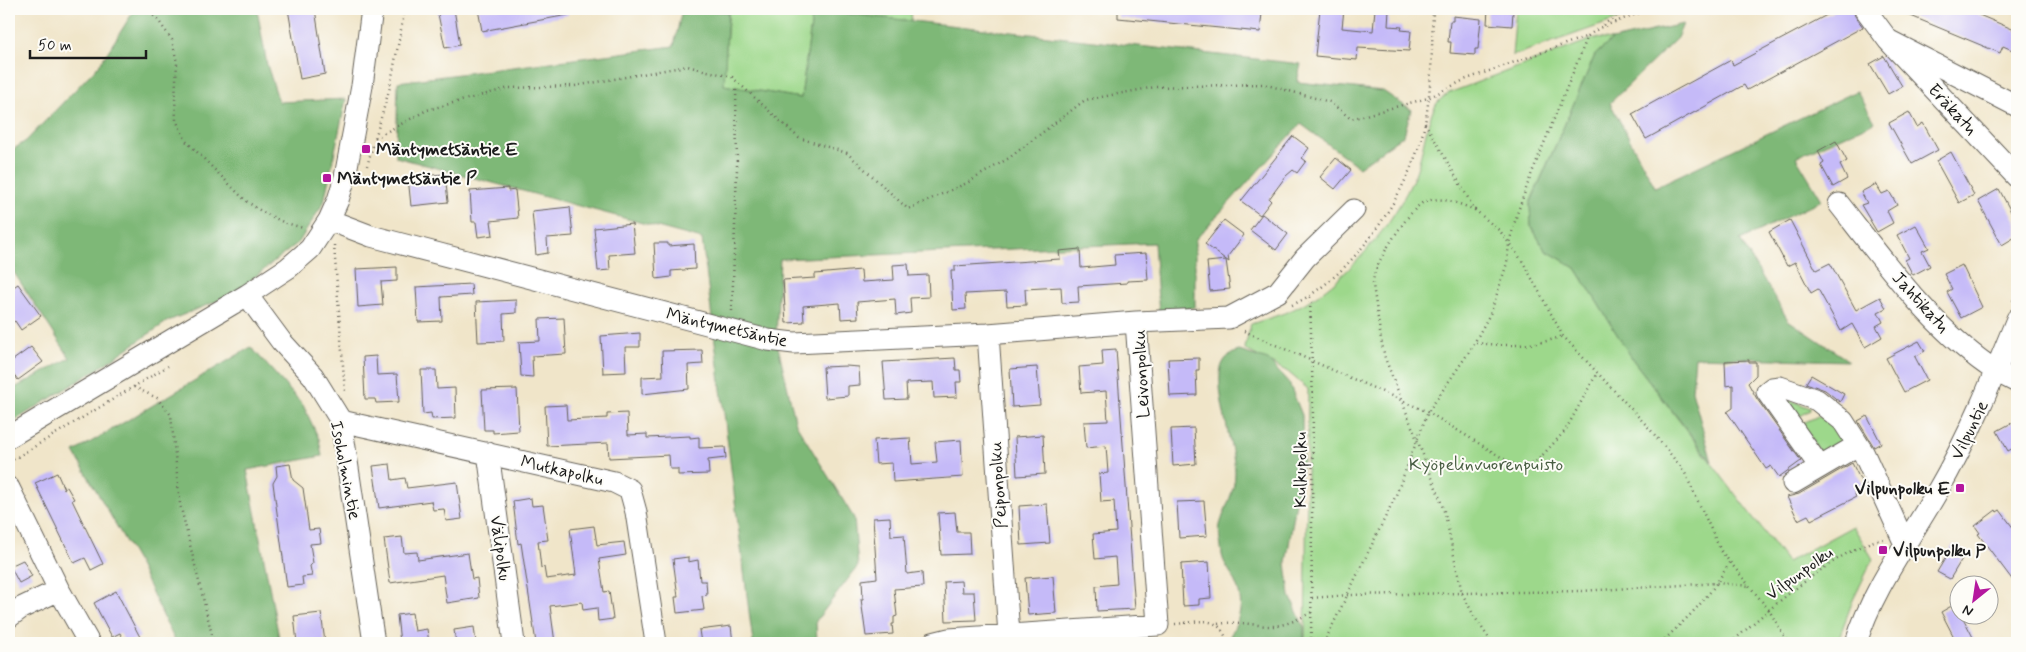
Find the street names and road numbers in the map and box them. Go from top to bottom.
street label: Eräkatu [1922,79,1982,141]
street label: Jahtikatu [1886,267,1954,339]
street label: Mäntymetsäntie [664,302,790,354]
street label: Leivonpolku [1128,329,1156,419]
street label: Vilpuntie [1945,397,1995,464]
street label: Isoholmintie [324,419,366,522]
street label: Kulkupolku [1289,432,1313,508]
street label: Peiponpolku [984,440,1014,529]
street label: Mutkapolku [518,450,605,492]
street label: Välipolku [484,514,516,582]
street label: Vilpunpolku [1761,541,1838,606]

